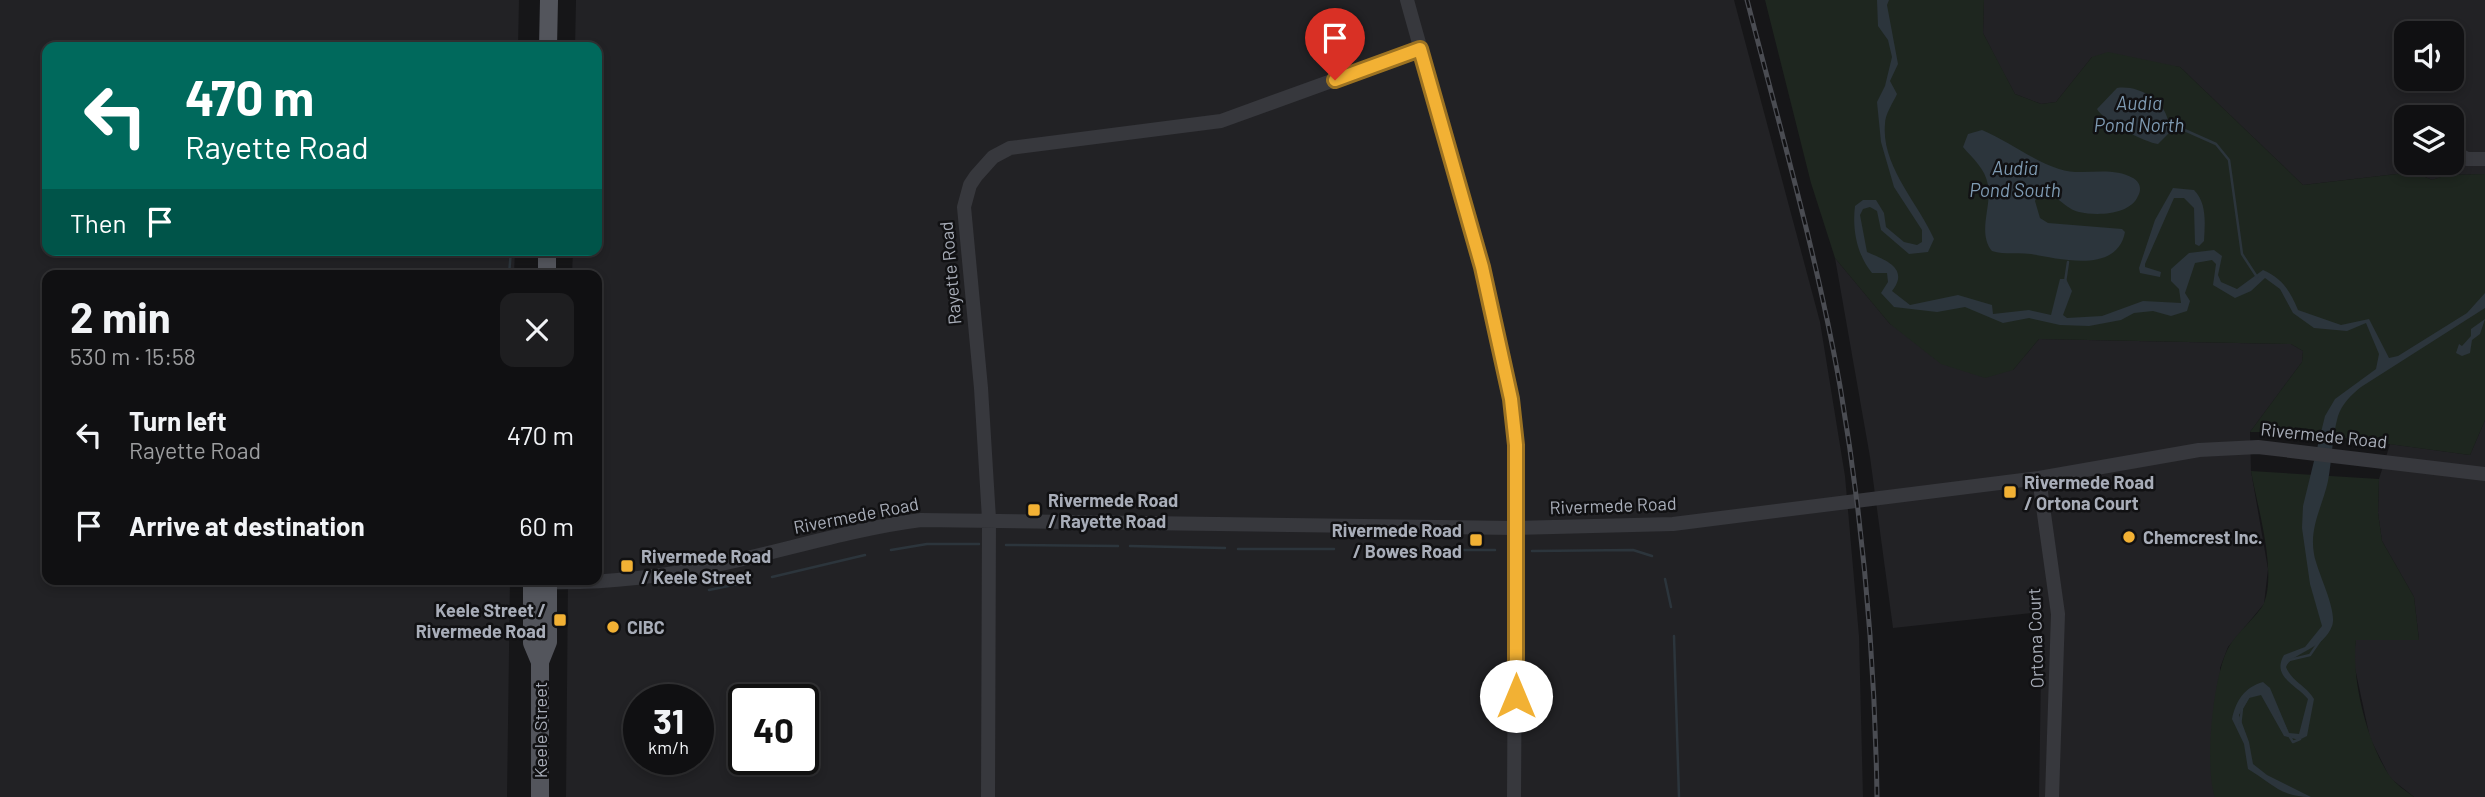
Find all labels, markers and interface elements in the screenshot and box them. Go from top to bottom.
pin [1305,8,1365,80]
icon: arrive [1316,19,1354,57]
map controls [2394,21,2464,175]
button: sound [2394,21,2464,91]
text: 470 m [185,67,314,126]
icon: left [70,70,161,161]
water label: Audia Pond North [2094,91,2184,136]
button: layers [2394,105,2464,175]
text: Rayette Road [185,127,369,165]
water label: Audia Pond South [1969,156,2061,201]
icon: arrive [141,203,179,241]
text: Then [70,207,127,238]
street label: Rayette Road [935,221,965,325]
text: 2 min [70,291,171,341]
button: close [500,293,574,367]
text: 530 m · 15:58 [70,342,196,370]
text: Turn left [129,405,227,436]
icon: left [70,416,108,454]
street label: Rivermede Road [2260,417,2388,453]
text: 470 m [507,419,574,450]
text: Rayette Road [129,436,261,464]
place label: Rivermede Road / Ortona Court [2024,471,2154,514]
marker: Rivermede Road / Ortona Court [2002,484,2018,500]
place label: Rivermede Road / Rayette Road [1048,489,1178,532]
street label: Rivermede Road [791,492,921,538]
street label: Rivermede Road [1549,492,1677,518]
marker: Rivermede Road / Rayette Road [1026,502,1042,518]
icon: arrive [70,507,108,545]
text: Arrive at destination [129,510,365,541]
text: 60 m [519,510,574,541]
place label: Rivermede Road / Bowes Road [1332,519,1462,562]
place label: Chemcrest Inc. [2143,526,2263,548]
marker: Chemcrest Inc. [2121,529,2137,545]
marker: Rivermede Road / Bowes Road [1468,532,1484,548]
place label: Rivermede Road / Keele Street [641,545,771,588]
marker: Rivermede Road / Keele Street [619,558,635,574]
street label: Ortona Court [2022,587,2048,689]
place label: Keele Street / Rivermede Road [416,599,546,642]
marker: Keele Street / Rivermede Road [552,612,568,628]
place label: CIBC [627,616,665,638]
marker: CIBC [605,619,621,635]
position arrow [1479,659,1553,733]
street label: Keele Street [529,682,551,778]
speed limit sign: 40 [728,684,819,775]
text: 31 [653,699,684,741]
text: km/h [648,736,689,758]

